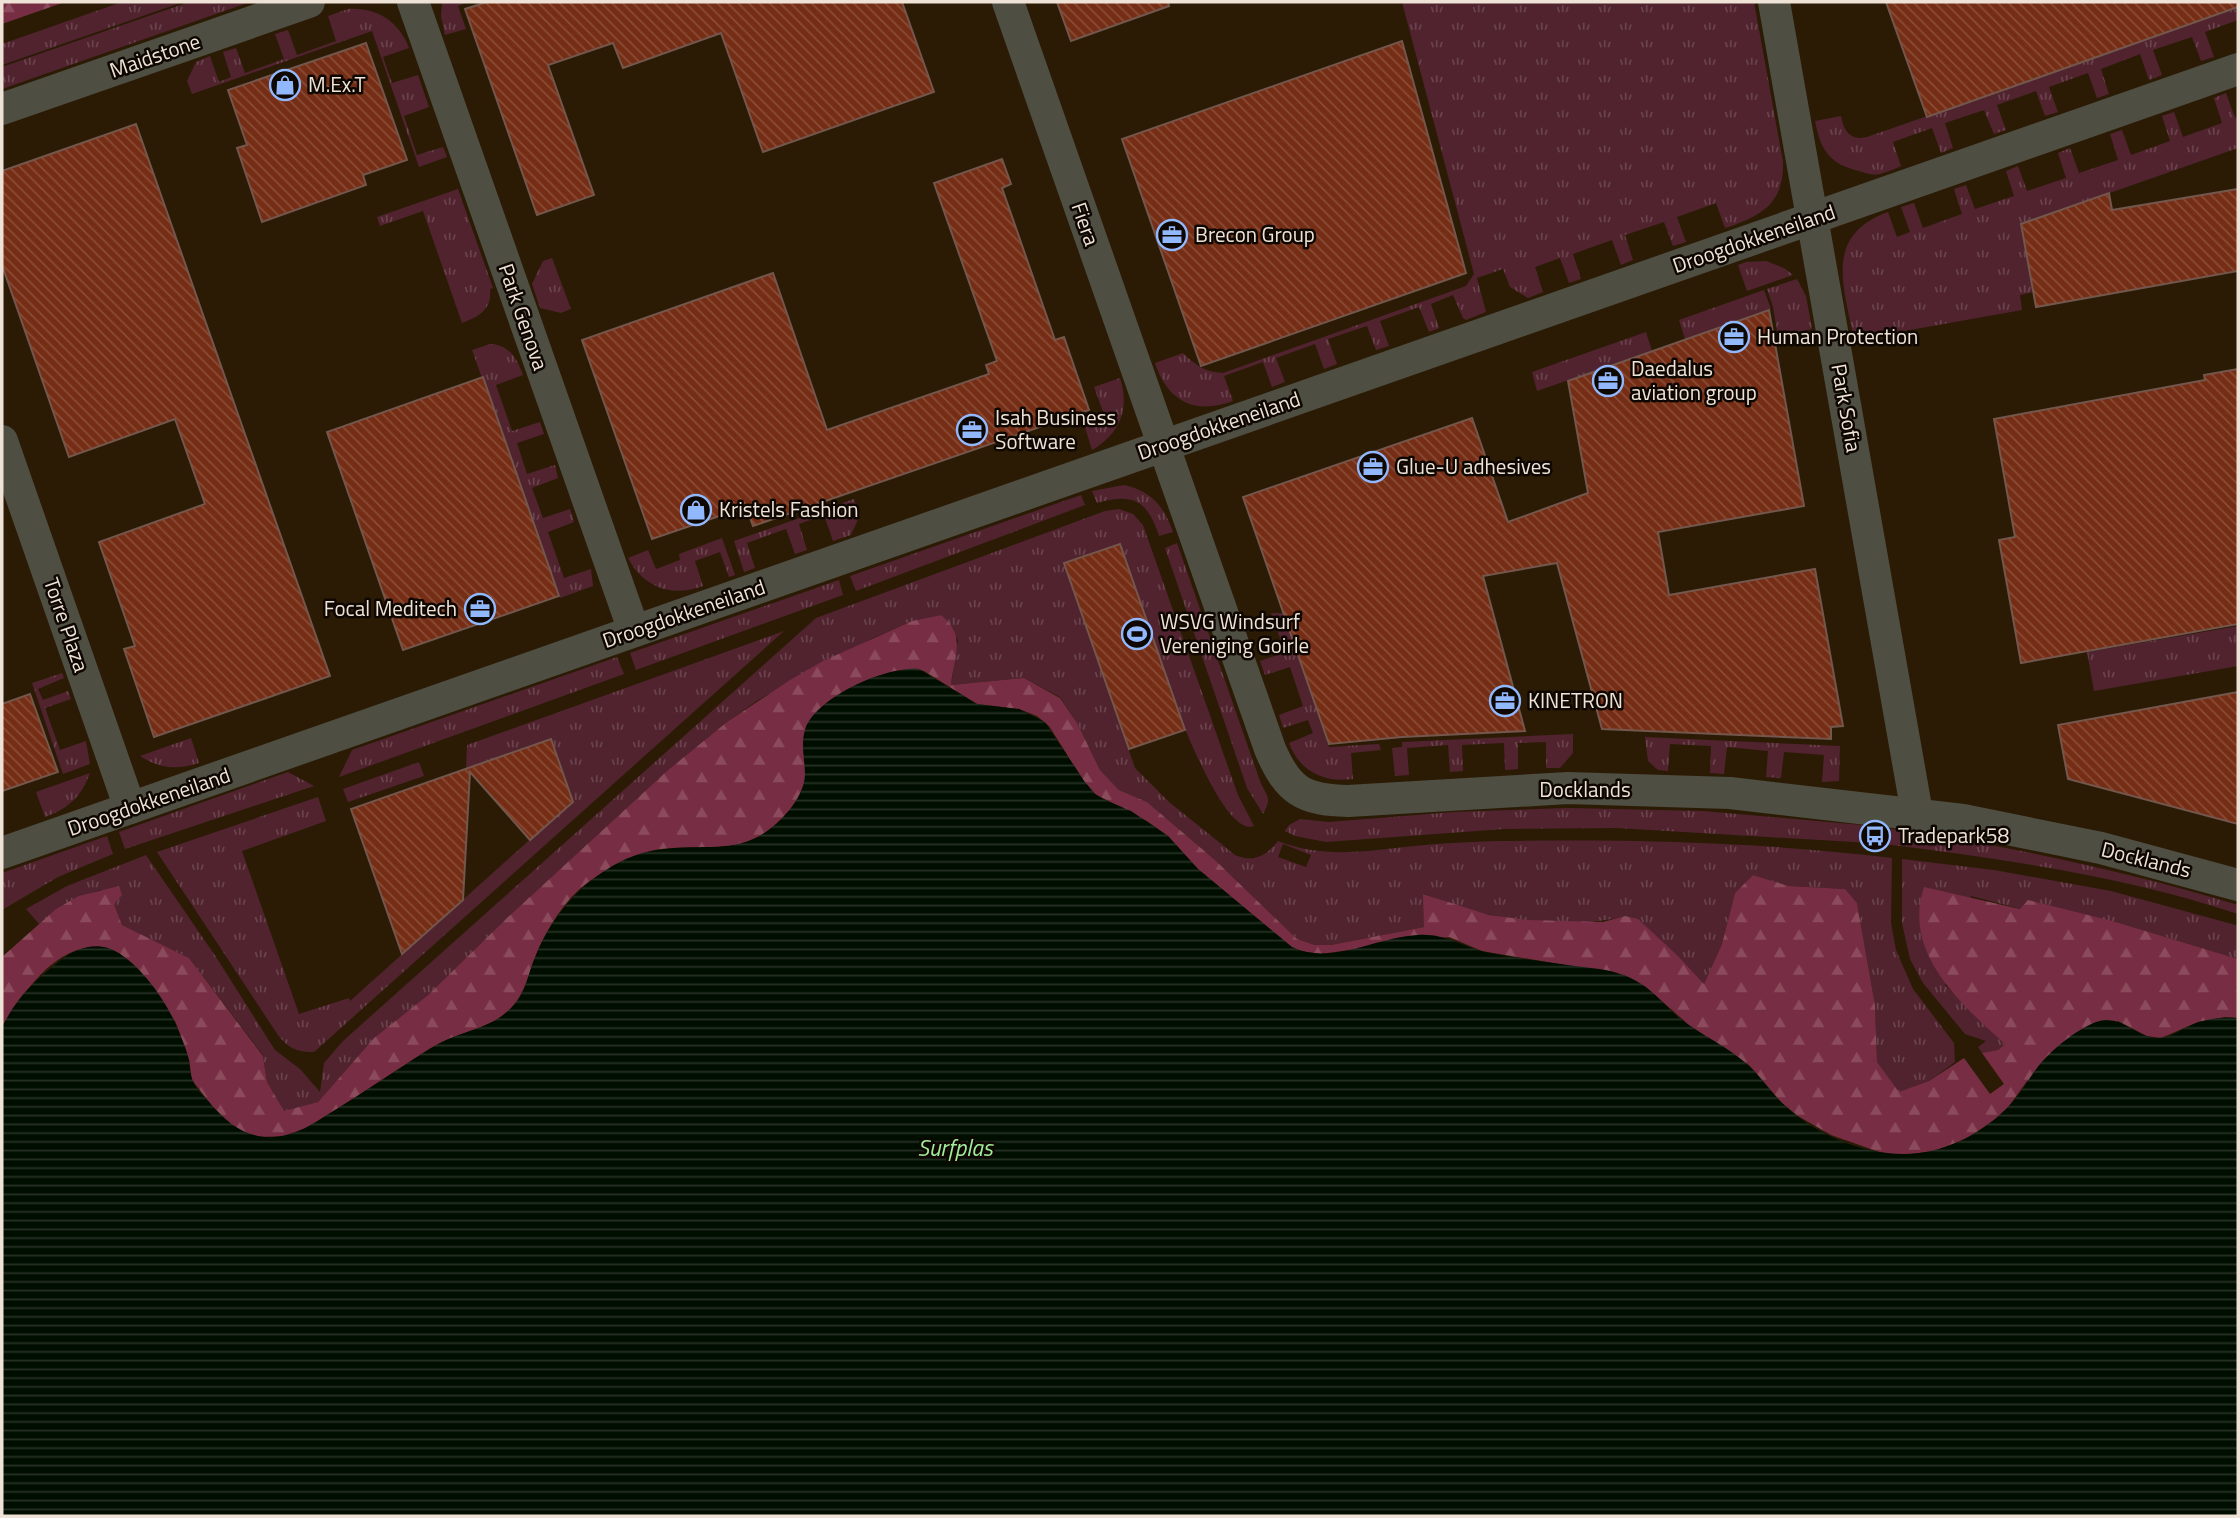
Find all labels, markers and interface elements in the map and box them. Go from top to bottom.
street label: Maidstone [105,25,204,85]
shop icon: M.Ex.T [268,68,302,102]
place label: M.Ex.T [308,68,366,100]
street label: Droogdokkeneiland [1668,195,1839,281]
street label: Fiera [1064,198,1108,250]
office icon: Brecon Group [1155,218,1189,252]
place label: Brecon Group [1195,218,1315,250]
street label: Park Genova [491,259,557,375]
office icon: Human Protection [1717,320,1751,354]
place label: Human Protection [1757,320,1918,352]
place label: Daedalus aviation group [1631,352,1757,408]
street label: Park Sofia [1823,361,1871,455]
office icon: Daedalus aviation group [1591,364,1625,398]
street label: Droogdokkeneiland [1133,382,1304,468]
place label: Isah Business Software [995,401,1116,457]
office icon: Isah Business Software [955,413,989,447]
office icon: Glue-U adhesives [1356,450,1390,484]
place label: Glue-U adhesives [1396,450,1551,482]
shop icon: Kristels Fashion [679,493,713,527]
place label: Kristels Fashion [719,493,859,525]
street label: Droogdokkeneiland [598,570,769,656]
street label: Torre Plaza [36,573,98,677]
place label: Focal Meditech [324,592,457,624]
office icon: Focal Meditech [463,592,497,626]
place label: WSVG Windsurf Vereniging Goirle [1160,605,1309,661]
sports icon: WSVG Windsurf Vereniging Goirle [1120,617,1154,651]
office icon: KINETRON [1488,684,1522,718]
place label: KINETRON [1528,684,1623,716]
street label: Droogdokkeneiland [63,758,234,844]
street label: Docklands [1539,773,1631,805]
bus stop icon: Tradepark58 [1858,819,1892,853]
place label: Tradepark58 [1898,819,2009,851]
street label: Docklands [2098,832,2194,886]
water label: Surfplas [917,1130,995,1165]

